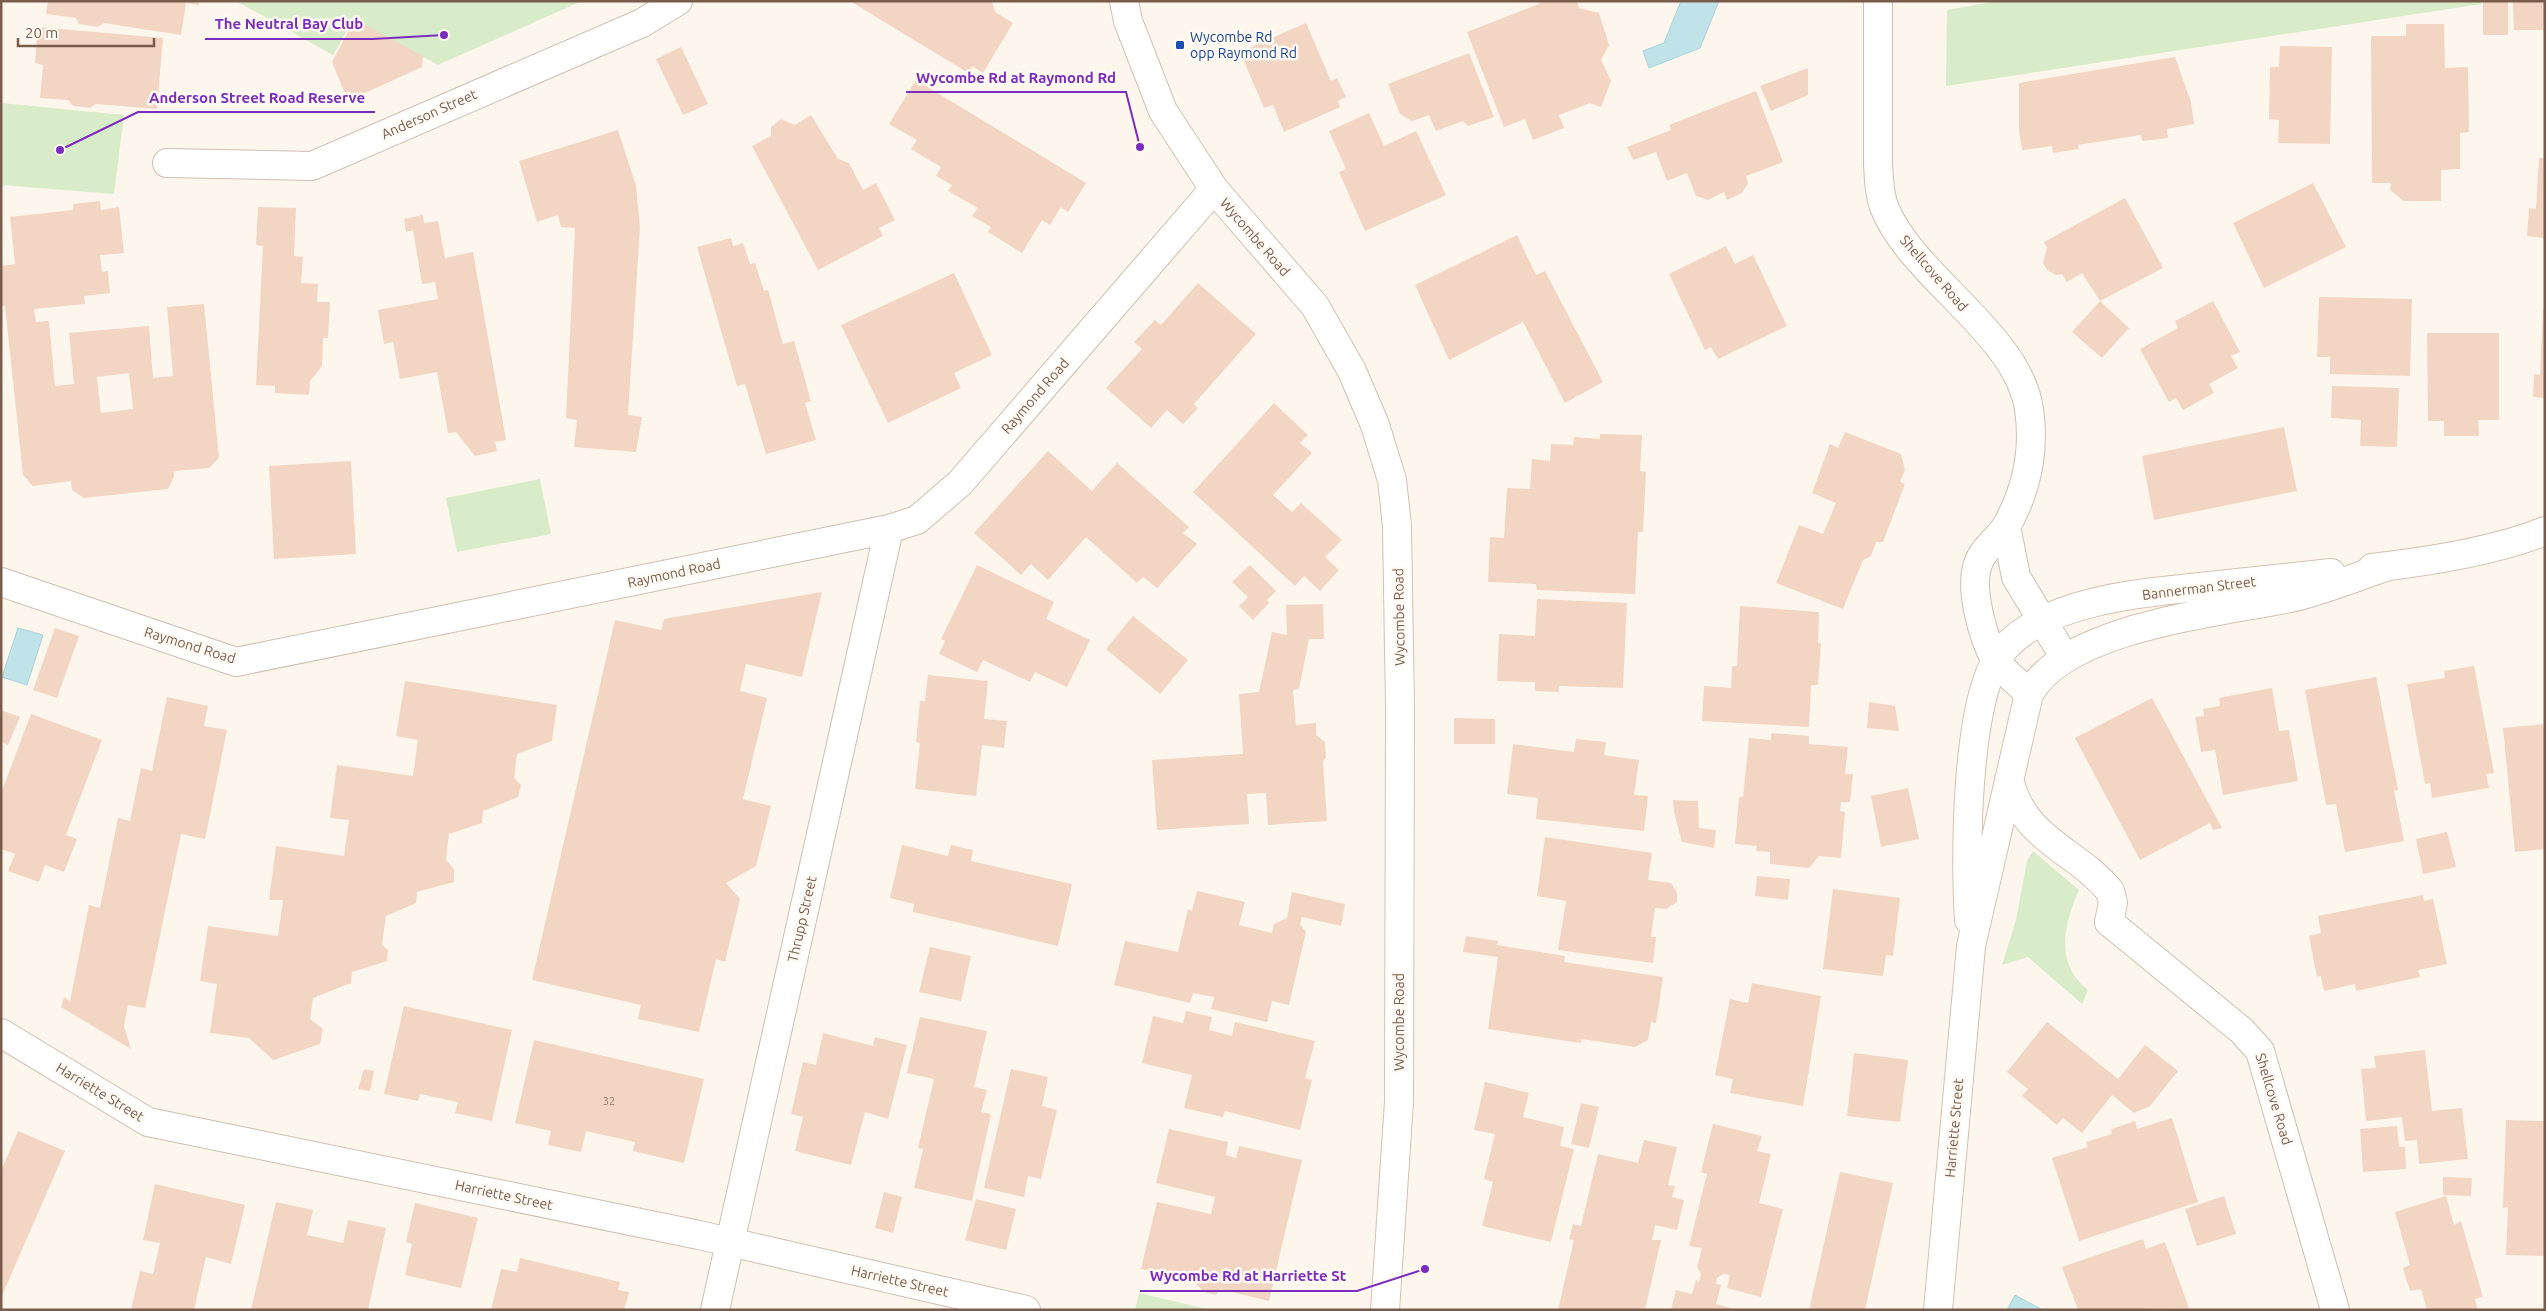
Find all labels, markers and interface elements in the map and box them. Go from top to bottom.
callout: The Neutral Bay Club [205,9,373,39]
scale bar [18,15,154,47]
text: The Neutral Bay Club [215,15,363,32]
text: 20 m [25,24,58,41]
place label: Wycombe Rd opp Raymond Rd [1190,29,1297,61]
marker: Wycombe Rd opp Raymond Rd [1174,39,1186,51]
callout: Wycombe Rd at Raymond Rd [906,62,1126,92]
text: Wycombe Rd at Raymond Rd [916,69,1116,86]
callout: Anderson Street Road Reserve [138,82,375,112]
street label: Anderson Street [379,86,480,142]
text: Anderson Street Road Reserve [149,89,365,106]
street label: Wycombe Road [1217,195,1293,279]
street label: Shellcove Road [1897,232,1971,314]
street label: Raymond Road [998,355,1072,437]
street label: Raymond Road [626,555,722,591]
street label: Wycombe Road [1390,568,1408,666]
street label: Bannerman Street [2141,573,2257,603]
street label: Raymond Road [142,624,238,666]
street label: Thrupp Street [784,874,820,964]
street label: Wycombe Road [1391,973,1407,1071]
street label: Shellcove Road [2252,1051,2296,1147]
street label: Harriette Street [53,1059,147,1125]
street label: Harriette Street [1942,1077,1966,1178]
house number: 32 [603,1095,615,1107]
street label: Harriette Street [454,1177,555,1213]
callout: Wycombe Rd at Harriette St [1140,1261,1357,1291]
street label: Harriette Street [850,1262,951,1300]
text: Wycombe Rd at Harriette St [1150,1267,1347,1284]

